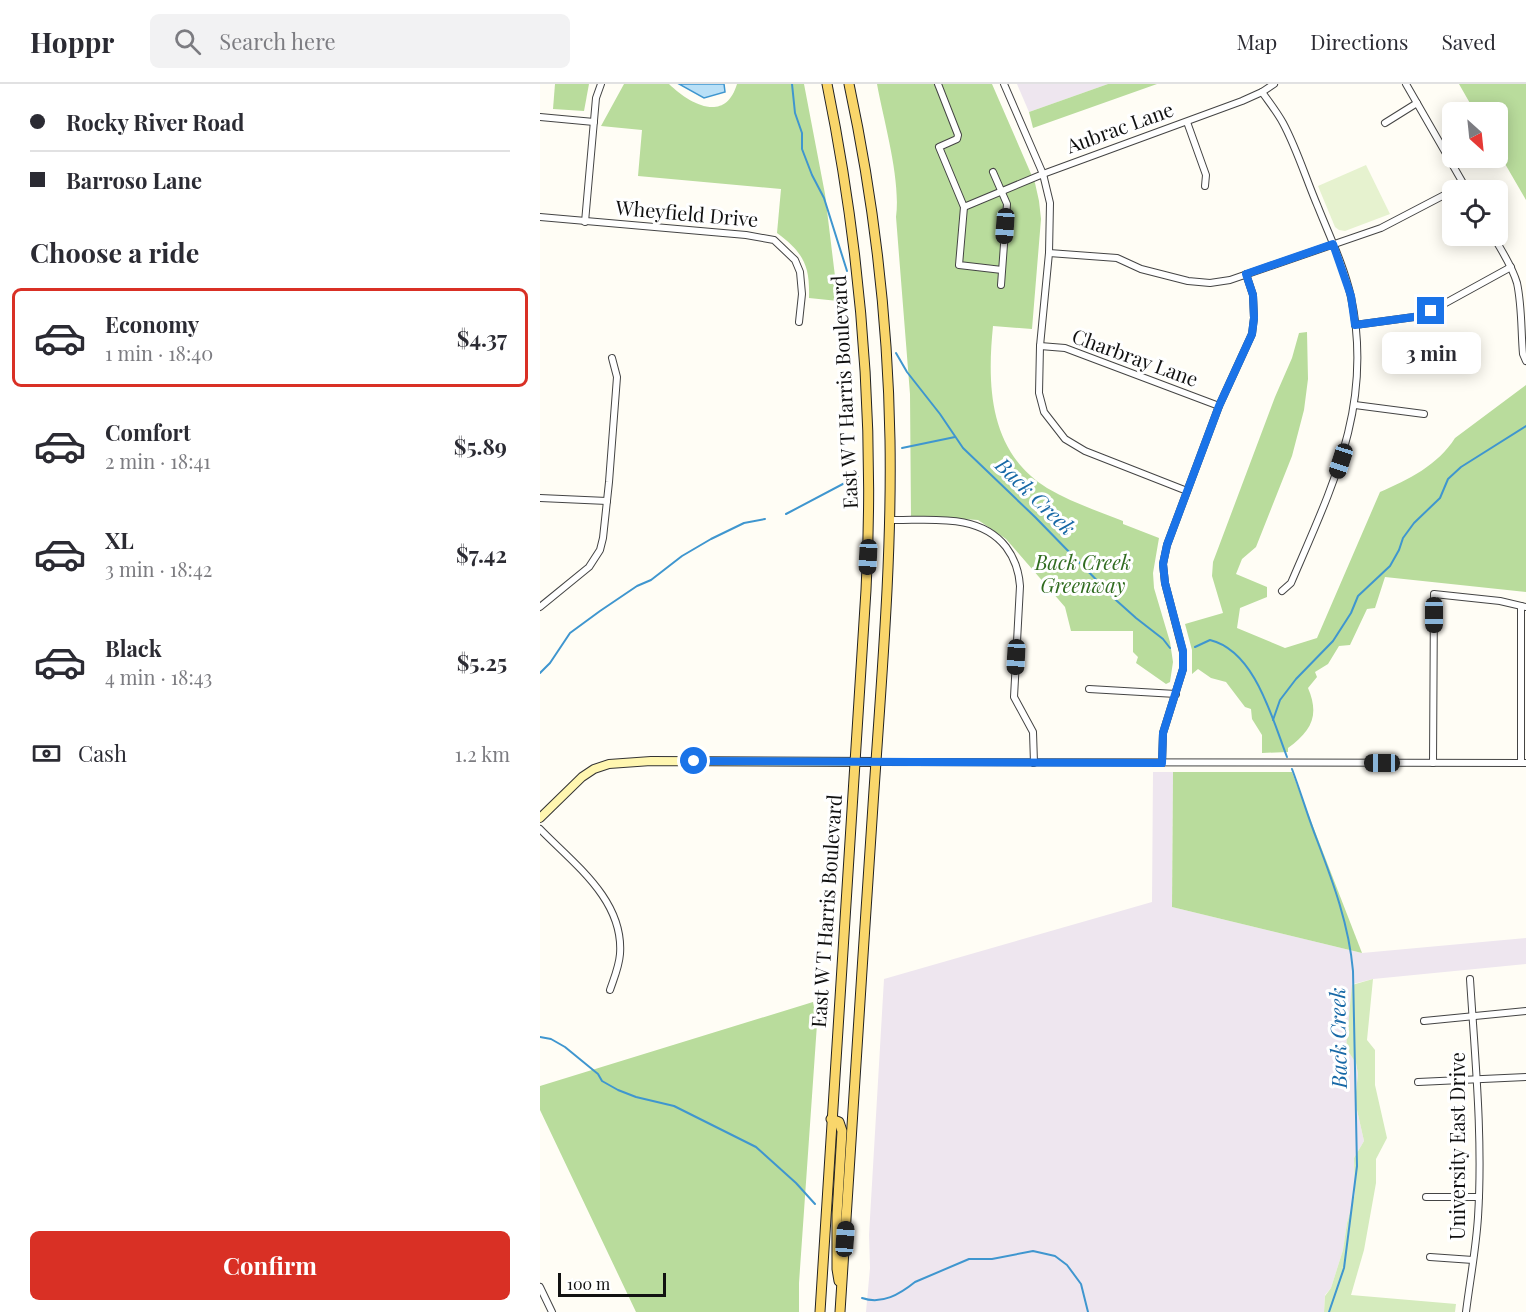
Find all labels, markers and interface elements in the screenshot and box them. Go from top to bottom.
search box [150,14,570,68]
text: Hoppr [30,23,114,60]
icon: search [171,25,204,58]
text: Search here [219,26,336,56]
text: Map [1236,27,1277,55]
text: Directions [1310,27,1408,55]
text: Saved [1441,27,1496,55]
street label: Aubrac Lane [1061,95,1177,159]
north arrow [1442,102,1508,168]
map controls [1442,102,1508,246]
text: Rocky River Road [66,107,244,137]
text: Barroso Lane [66,165,202,195]
button: locate [1442,180,1508,246]
street label: Wheyfield Drive [614,193,760,232]
car [995,207,1015,245]
text: Choose a ride [30,234,199,270]
street label: East W T Harris Boulevard [824,274,863,510]
route end [1417,297,1444,324]
text: Economy [105,309,199,339]
icon: car [33,311,87,365]
street label: Charbray Lane [1069,321,1202,392]
text: $4.37 [457,323,507,353]
callout: 3 min [1382,332,1480,374]
text: 1 min · 18:40 [105,339,213,366]
text: 3 min [1406,339,1457,366]
text: Comfort [105,417,191,447]
icon: car [33,419,87,473]
text: $5.89 [454,431,507,461]
car [1327,441,1355,481]
text: 2 min · 18:41 [105,447,211,474]
water label: Back Creek [990,450,1083,541]
text: XL [105,525,134,555]
icon: car [33,527,87,581]
text: $7.42 [456,539,507,569]
car [858,539,878,575]
park label: Back Creek Greenway [1034,548,1131,598]
text: 3 min · 18:42 [105,555,212,582]
car [1425,597,1443,633]
text: Black [105,633,162,663]
icon: car [33,635,87,689]
car [1006,639,1026,675]
text: $5.25 [457,647,507,677]
text: 4 min · 18:43 [105,663,212,690]
icon: cash [30,737,63,770]
text: Cash [78,738,127,768]
text: 1.2 km [455,740,510,767]
route start [680,747,707,774]
car [1364,754,1400,772]
street label: East W T Harris Boulevard [804,793,847,1029]
water label: Back Creek [1322,987,1352,1090]
street label: University East Drive [1443,1052,1470,1240]
car [835,1220,855,1258]
button: Confirm [30,1231,510,1300]
scale bar [558,1270,666,1298]
text: 100 m [567,1273,610,1294]

